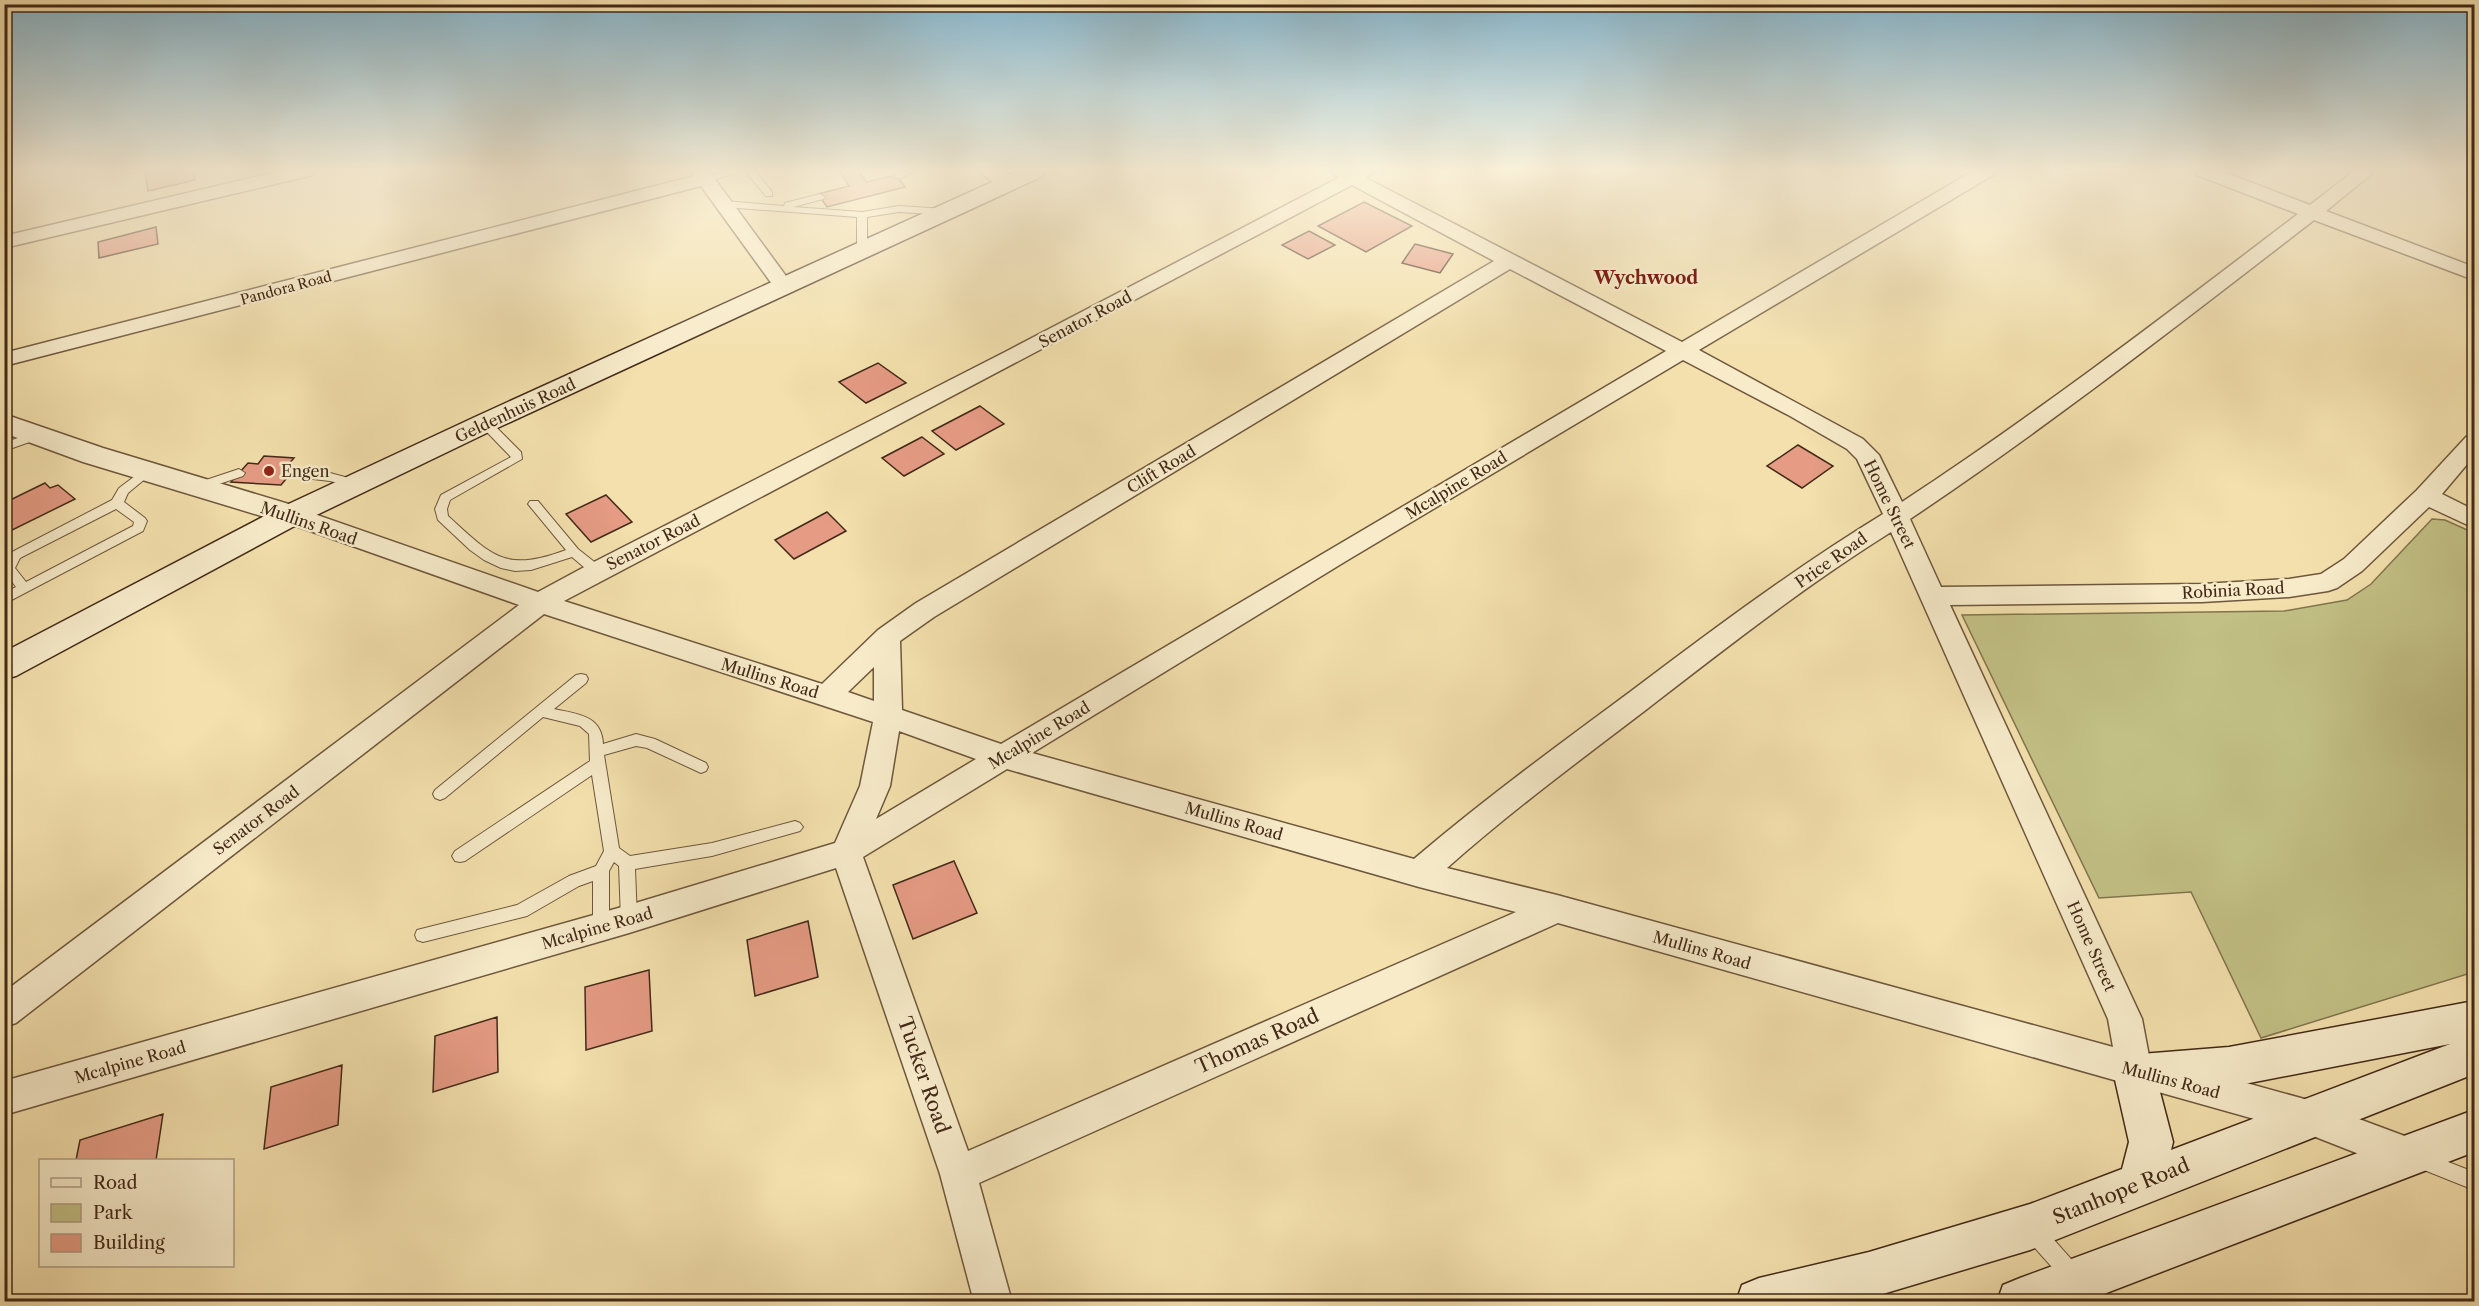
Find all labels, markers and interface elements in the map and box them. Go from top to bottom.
street label: Pandora Road [238,267,334,309]
district label: Wychwood [1593,267,1698,289]
street label: Senator Road [1035,286,1135,352]
street label: Geldenhuis Road [451,373,579,447]
street label: Clift Road [1123,441,1199,497]
street label: Mcalpine Road [1402,447,1511,523]
street label: Home Street [1860,456,1920,552]
place label: Engen [281,461,329,481]
marker: Engen [262,464,276,478]
street label: Mullins Road [258,497,360,549]
street label: Senator Road [603,510,704,574]
street label: Price Road [1791,528,1871,592]
street label: Robinia Road [2181,577,2285,603]
street label: Mullins Road [719,654,821,702]
street label: Mcalpine Road [985,697,1094,773]
street label: Senator Road [209,781,303,859]
street label: Mullins Road [1183,797,1286,845]
street label: Home Street [2063,898,2121,995]
street label: Mcalpine Road [539,902,655,953]
street label: Mullins Road [1651,926,1754,974]
street label: Thomas Road [1192,1003,1322,1079]
street label: Tucker Road [893,1013,955,1137]
street label: Mcalpine Road [72,1036,188,1087]
street label: Mullins Road [2120,1057,2223,1103]
street label: Stanhope Road [2049,1153,2193,1229]
legend [39,1159,234,1267]
text: Road [93,1172,138,1194]
text: Park [93,1202,134,1224]
text: Building [93,1232,165,1254]

